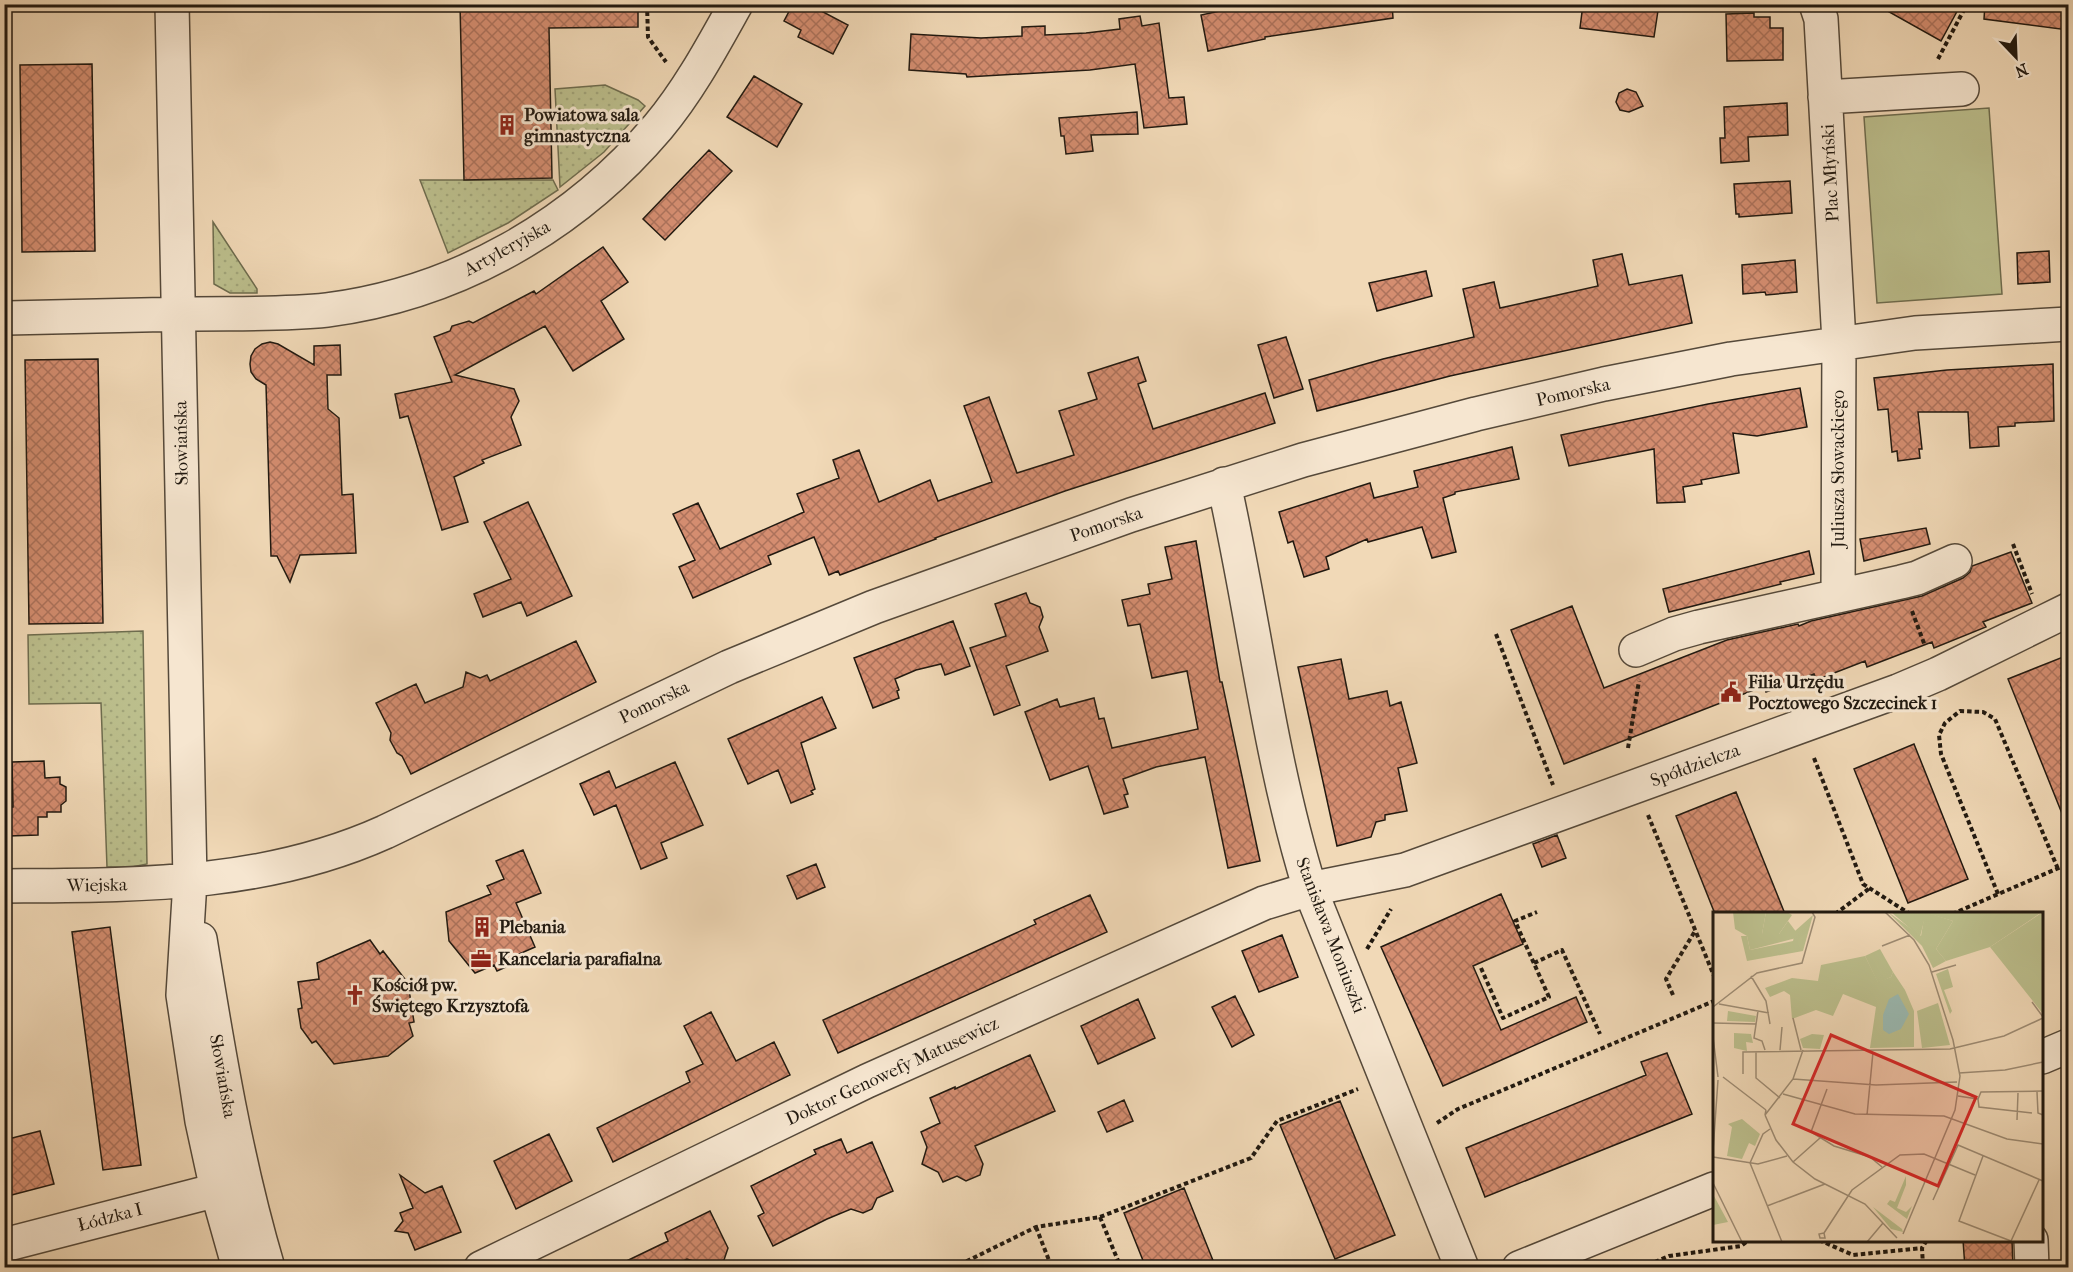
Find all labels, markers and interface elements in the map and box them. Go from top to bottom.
north arrow [1986,27,2046,87]
text: N [2012,59,2031,82]
place label: Powiatowa sala gimnastyczna [524,105,640,147]
building icon: Powiatowa sala gimnastyczna [495,113,519,137]
street label: Plac Młyński [1817,123,1844,223]
street label: Artyleryjska [460,216,555,281]
street label: Pomorska [1534,374,1613,411]
street label: Juliusza Słowackiego [1828,390,1849,550]
street label: Słowiańska [170,400,193,485]
street label: Pomorska [1067,502,1146,547]
place label: Filia Urzędu Pocztowego Szczecinek 1 [1747,672,1937,714]
street label: Pomorska [616,676,693,728]
public building icon: Filia Urzędu Pocztowego Szczecinek 1 [1719,680,1743,704]
street label: Spółdzielcza [1648,739,1743,791]
street label: Stanisława Moniuszki [1291,854,1370,1017]
street label: Wiejska [66,874,128,897]
inset map [1713,912,2043,1242]
building icon: Plebania [470,915,494,939]
place label: Plebania [499,917,566,938]
office icon: Kancelaria parafialna [469,947,493,971]
place label: Kancelaria parafialna [498,949,662,970]
place label: Kościół pw. Świętego Krzysztofa [372,975,530,1018]
church icon: Kościół pw. Świętego Krzysztofa [343,983,367,1007]
street label: Doktor Genowefy Matusewicz [782,1013,1002,1130]
street label: Słowiańska [205,1033,240,1120]
street label: Łódzka I [75,1199,145,1236]

